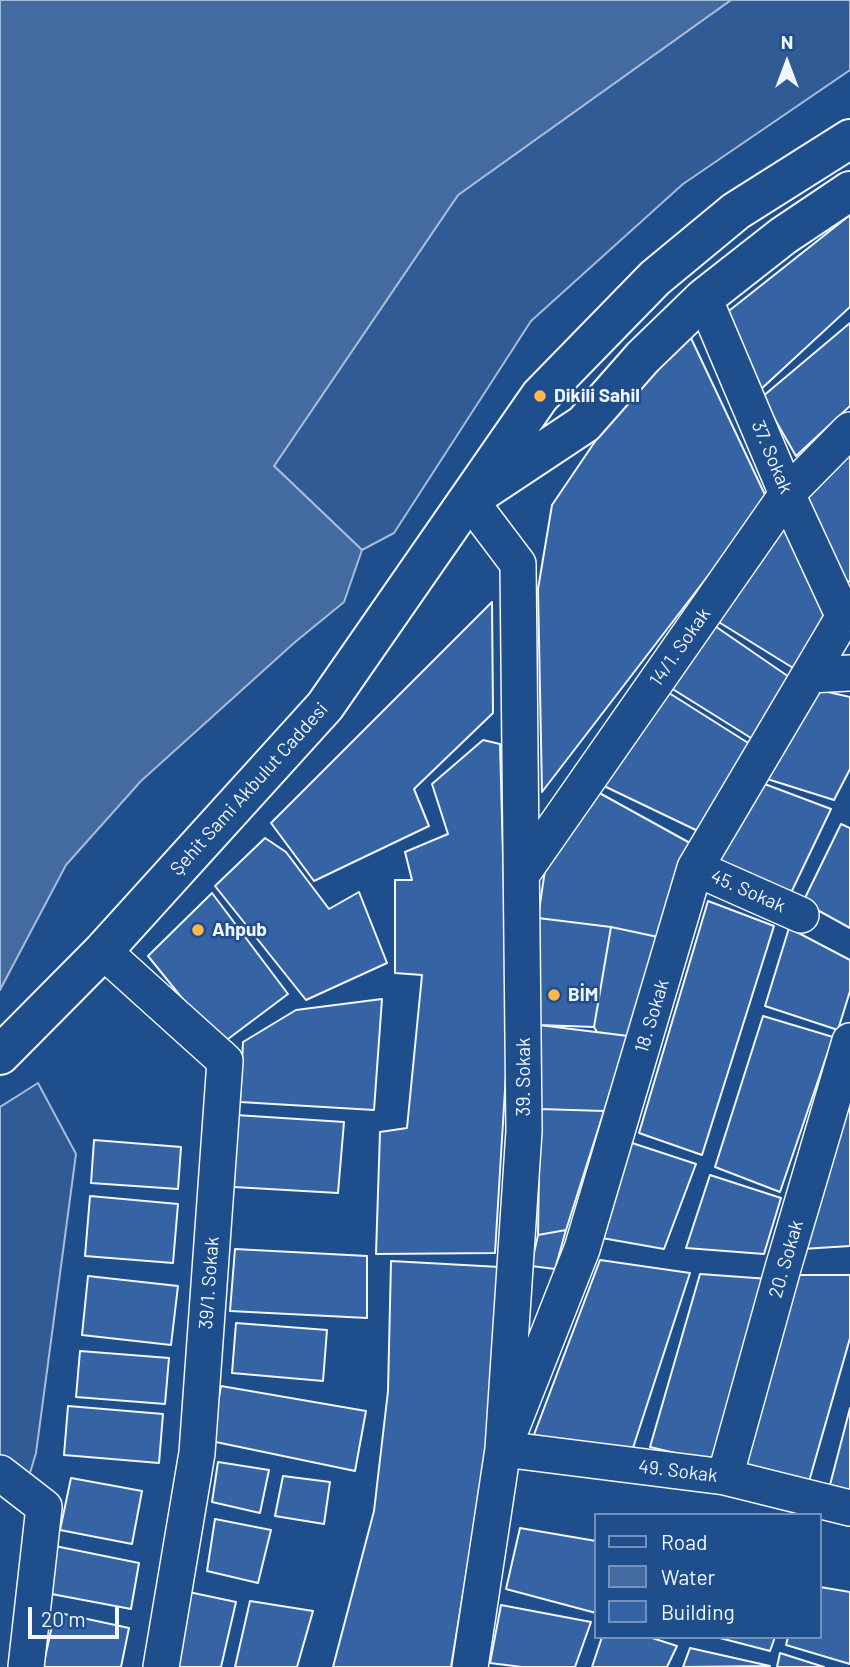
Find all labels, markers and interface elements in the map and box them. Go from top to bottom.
north arrow [752,28,822,98]
text: N [781,30,793,53]
place label: Dikili Sahil [554,385,640,407]
marker: Dikili Sahil [532,388,548,404]
street label: 37. Sokak [746,417,798,497]
street label: 14/1. Sokak [645,603,715,691]
street label: Şehit Sami Akbulut Caddesi [165,698,333,880]
street label: 45. Sokak [707,864,789,918]
place label: Ahpub [212,919,267,941]
marker: Ahpub [190,922,206,938]
street label: 18. Sokak [630,976,674,1056]
place label: BİM [568,984,598,1006]
marker: BİM [546,987,562,1003]
street label: 39. Sokak [513,1038,535,1116]
street label: 20. Sokak [764,1217,808,1301]
street label: 39/1. Sokak [194,1236,224,1330]
street label: 49. Sokak [637,1455,719,1487]
legend [594,1513,822,1639]
text: Road [661,1529,707,1554]
text: Water [661,1564,715,1589]
scale bar [32,1594,122,1638]
text: Building [661,1599,735,1624]
text: 20 m [41,1606,86,1631]

